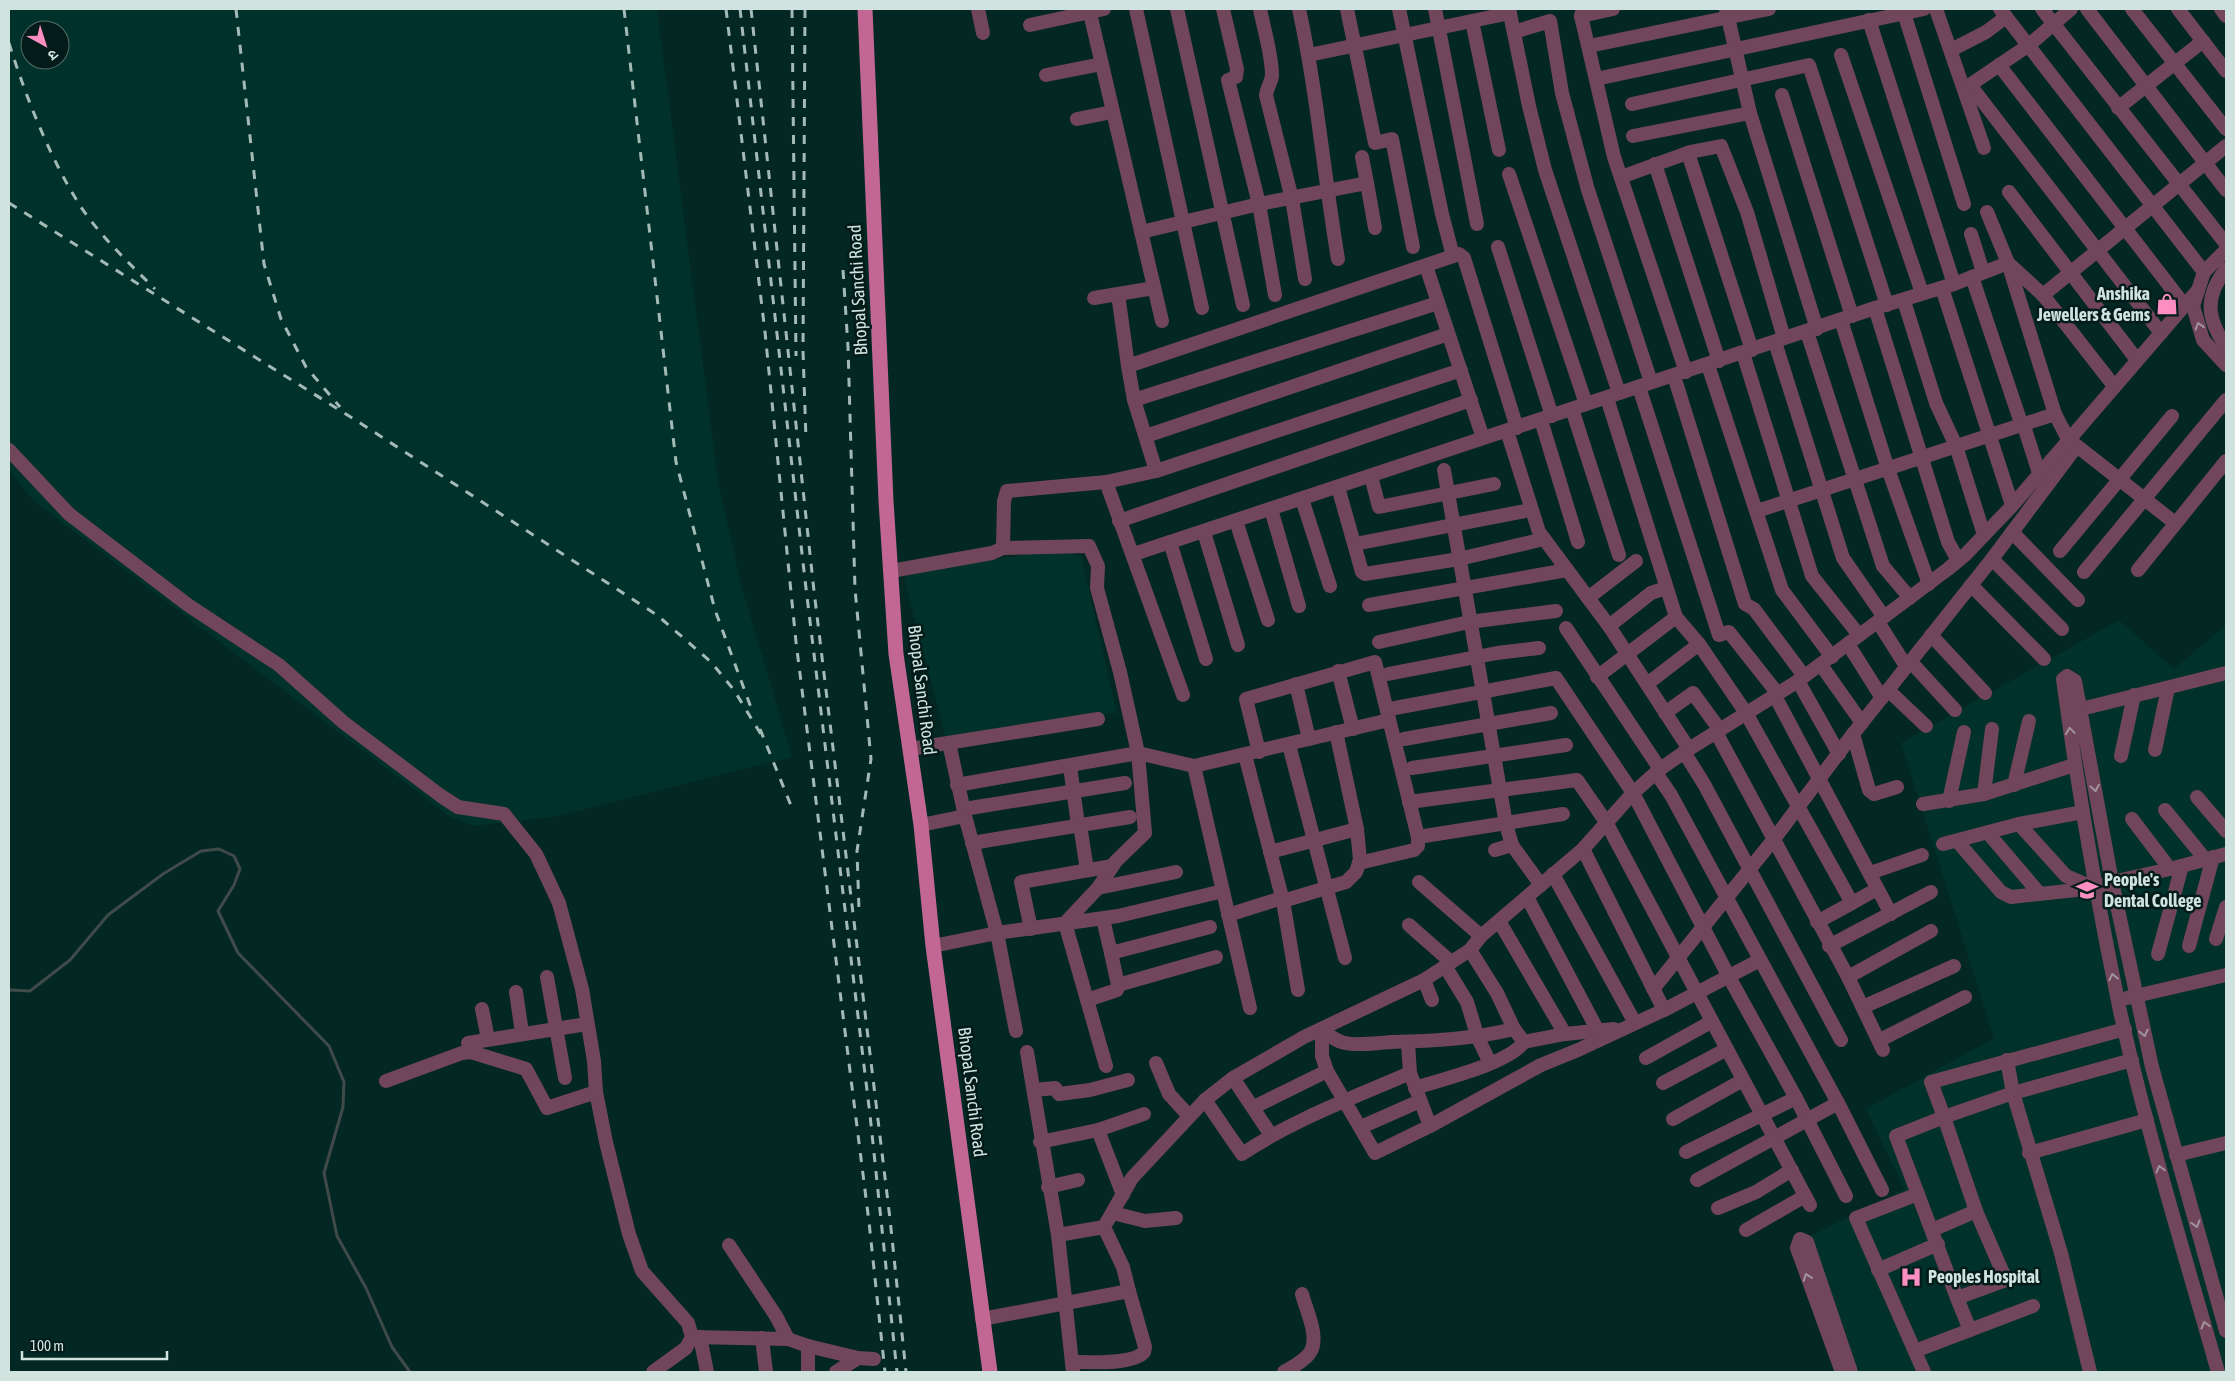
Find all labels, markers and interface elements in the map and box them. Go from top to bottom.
north arrow [20,20,70,70]
text: उ [44,46,61,64]
street label: Bhopal Sanchi Road [844,224,871,356]
place label: Anshika Jewellers & Gems [2036,283,2151,325]
shop icon: Anshika Jewellers & Gems [2154,291,2180,317]
one-way arrow [2195,322,2205,331]
street label: Bhopal Sanchi Road [904,624,941,756]
one-way arrow [2065,727,2076,735]
one-way arrow [2090,784,2100,793]
place label: People's Dental College [2104,869,2201,911]
school or university icon: People's Dental College [2074,877,2100,903]
one-way arrow [2109,973,2119,982]
street label: Bhopal Sanchi Road [954,1026,991,1158]
one-way arrow [2138,1029,2149,1038]
one-way arrow [2155,1165,2166,1174]
one-way arrow [2191,1219,2201,1228]
hospital icon: Peoples Hospital [1898,1264,1924,1290]
place label: Peoples Hospital [1928,1266,2040,1287]
one-way arrow [1803,1273,1813,1282]
one-way arrow [2200,1322,2210,1330]
scale bar [22,1328,168,1360]
text: 100 m [30,1337,64,1354]

